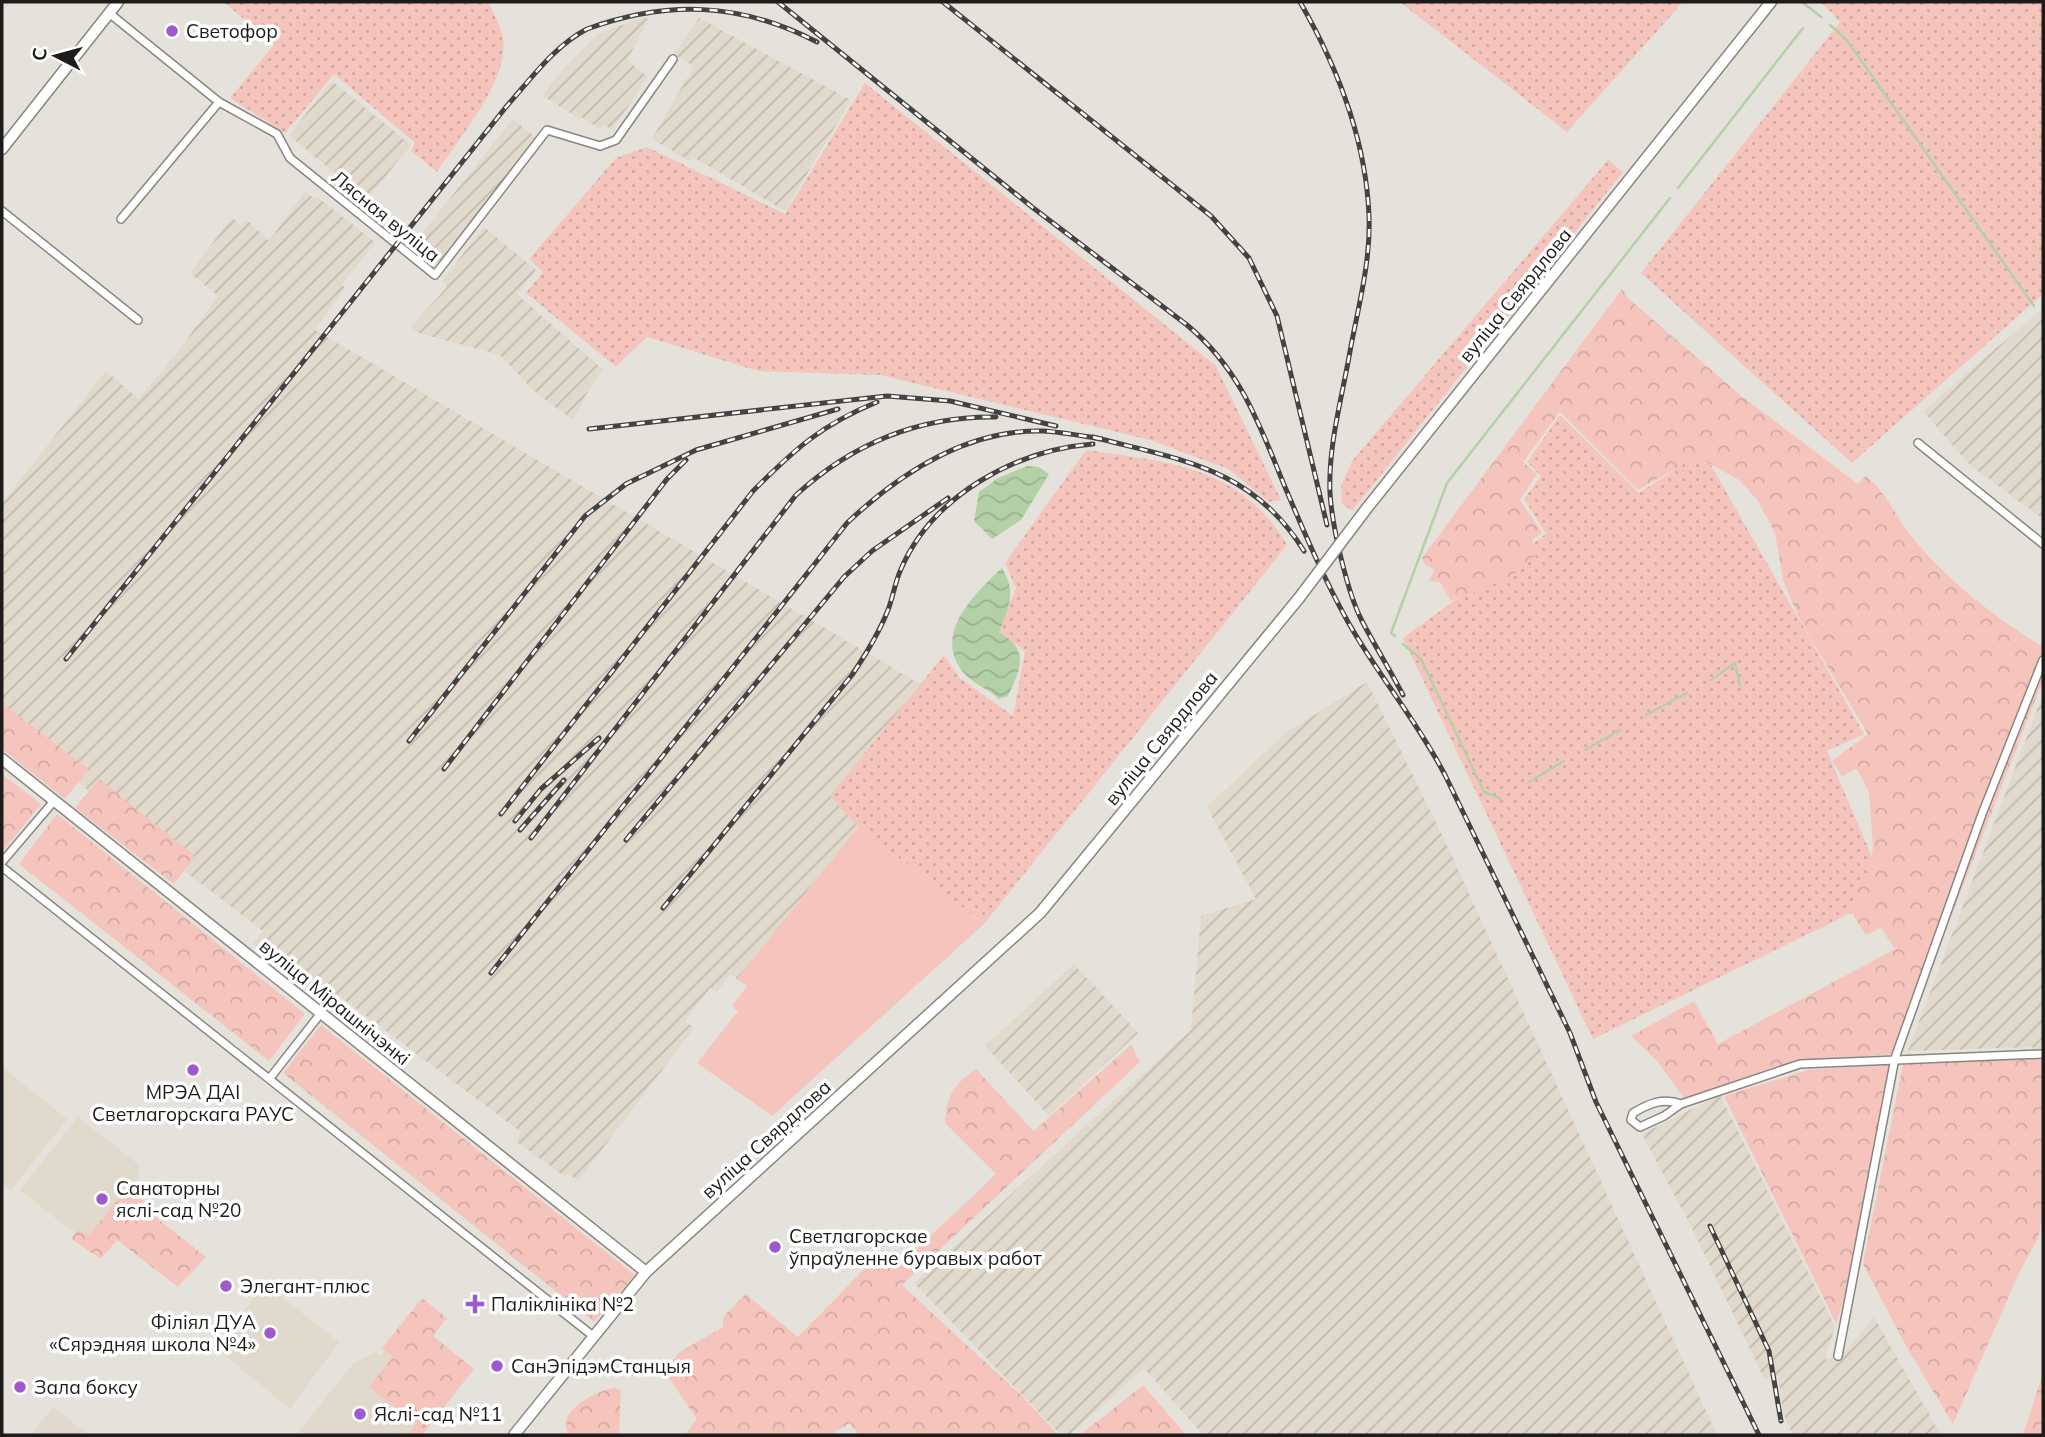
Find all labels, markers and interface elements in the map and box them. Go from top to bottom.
place label: Светофор [186,19,278,43]
north arrow [21,21,91,91]
marker: Светофор [164,23,180,39]
text: С [26,46,52,62]
street label: Лясная вуліца [327,165,445,267]
street label: вуліца Свярдлова [1453,223,1577,367]
street label: вуліца Свярдлова [1099,666,1223,810]
street label: вуліца Мірашнічэнкі [255,934,415,1070]
marker: МРЭА ДАІ Светлагорскага РАУС [185,1062,201,1078]
street label: вуліца Свярдлова [696,1075,836,1203]
place label: МРЭА ДАІ Светлагорскага РАУС [92,1080,294,1126]
place label: Санаторны яслі-сад №20 [116,1176,241,1222]
marker: Санаторны яслі-сад №20 [94,1191,110,1207]
place label: Светлагорскае ўпраўленне буравых работ [789,1224,1042,1270]
marker: Светлагорскае ўпраўленне буравых работ [767,1239,783,1255]
place label: Элегант-плюс [240,1274,370,1298]
marker: Элегант-плюс [218,1278,234,1294]
place label: Паліклініка №2 [491,1292,634,1316]
marker: Паліклініка №2 [465,1294,485,1314]
place label: Філіял ДУА «Сярэдняя школа №4» [49,1310,256,1356]
marker: Філіял ДУА «Сярэдняя школа №4» [262,1325,278,1341]
place label: СанЭпідэмСтанцыя [511,1354,691,1378]
marker: СанЭпідэмСтанцыя [489,1358,505,1374]
place label: Зала боксу [34,1375,138,1399]
marker: Зала боксу [12,1379,28,1395]
place label: Яслі-сад №11 [374,1402,502,1426]
marker: Яслі-сад №11 [352,1406,368,1422]

